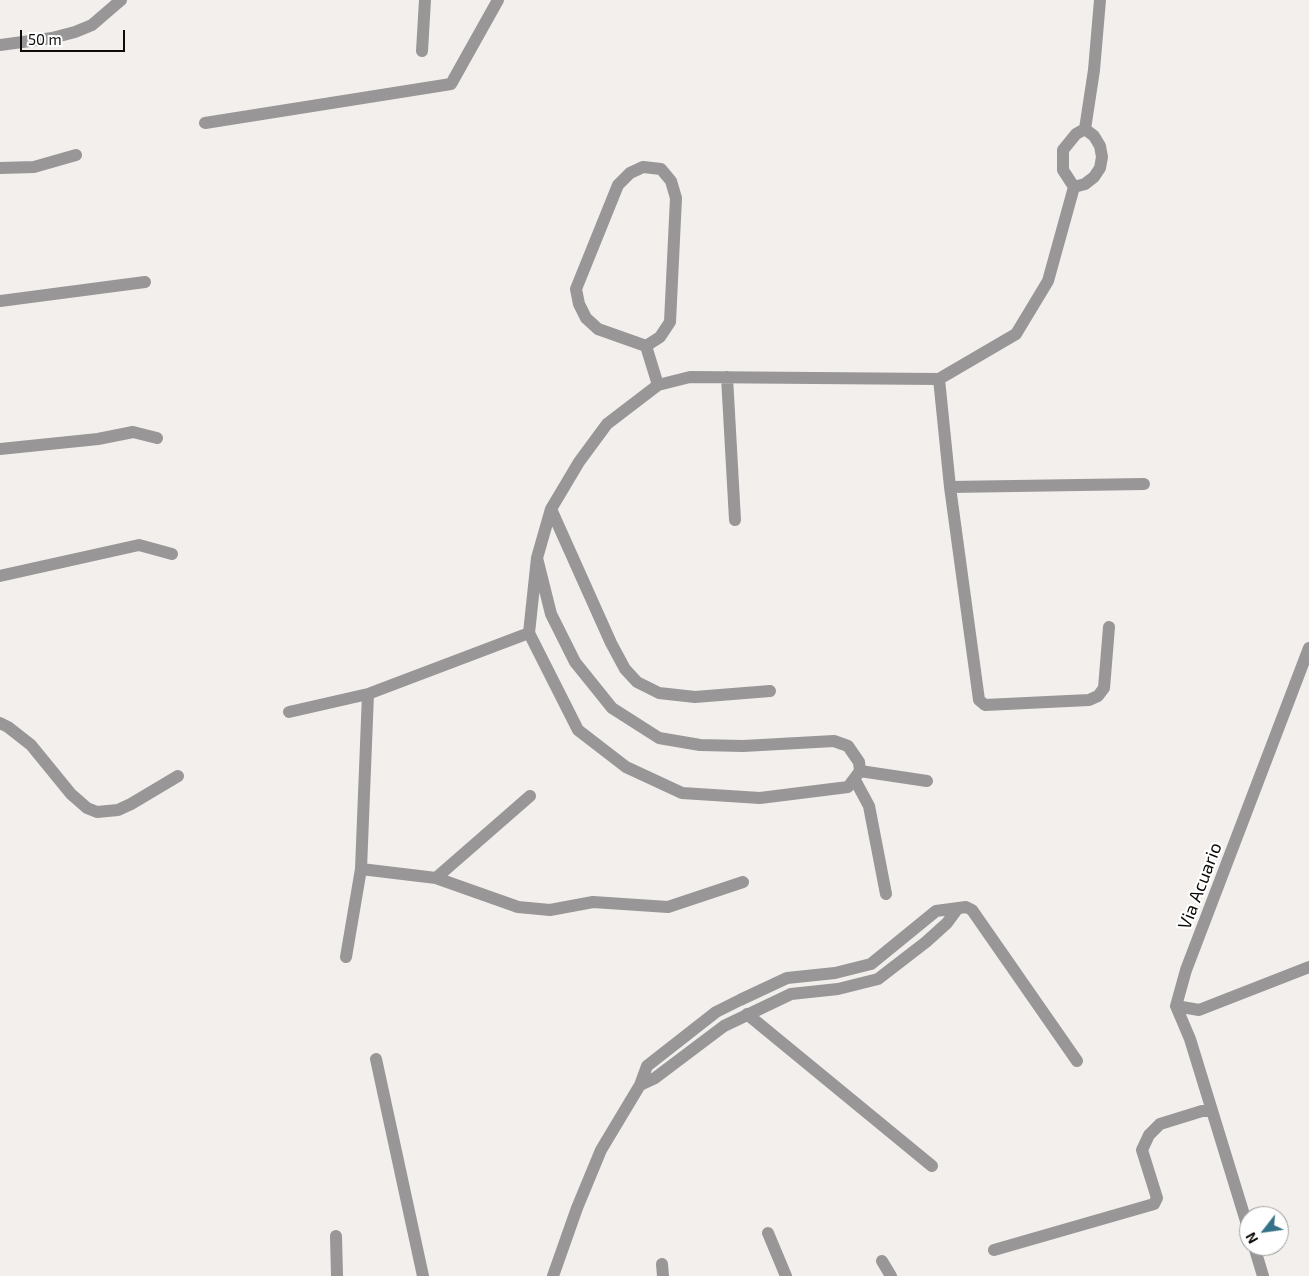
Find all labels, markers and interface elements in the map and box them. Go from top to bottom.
scale bar [22,20,128,52]
text: 50 m [28,30,62,48]
street label: Via Acuario [1174,839,1226,933]
north arrow [1239,1206,1289,1256]
text: N [1242,1230,1261,1247]

